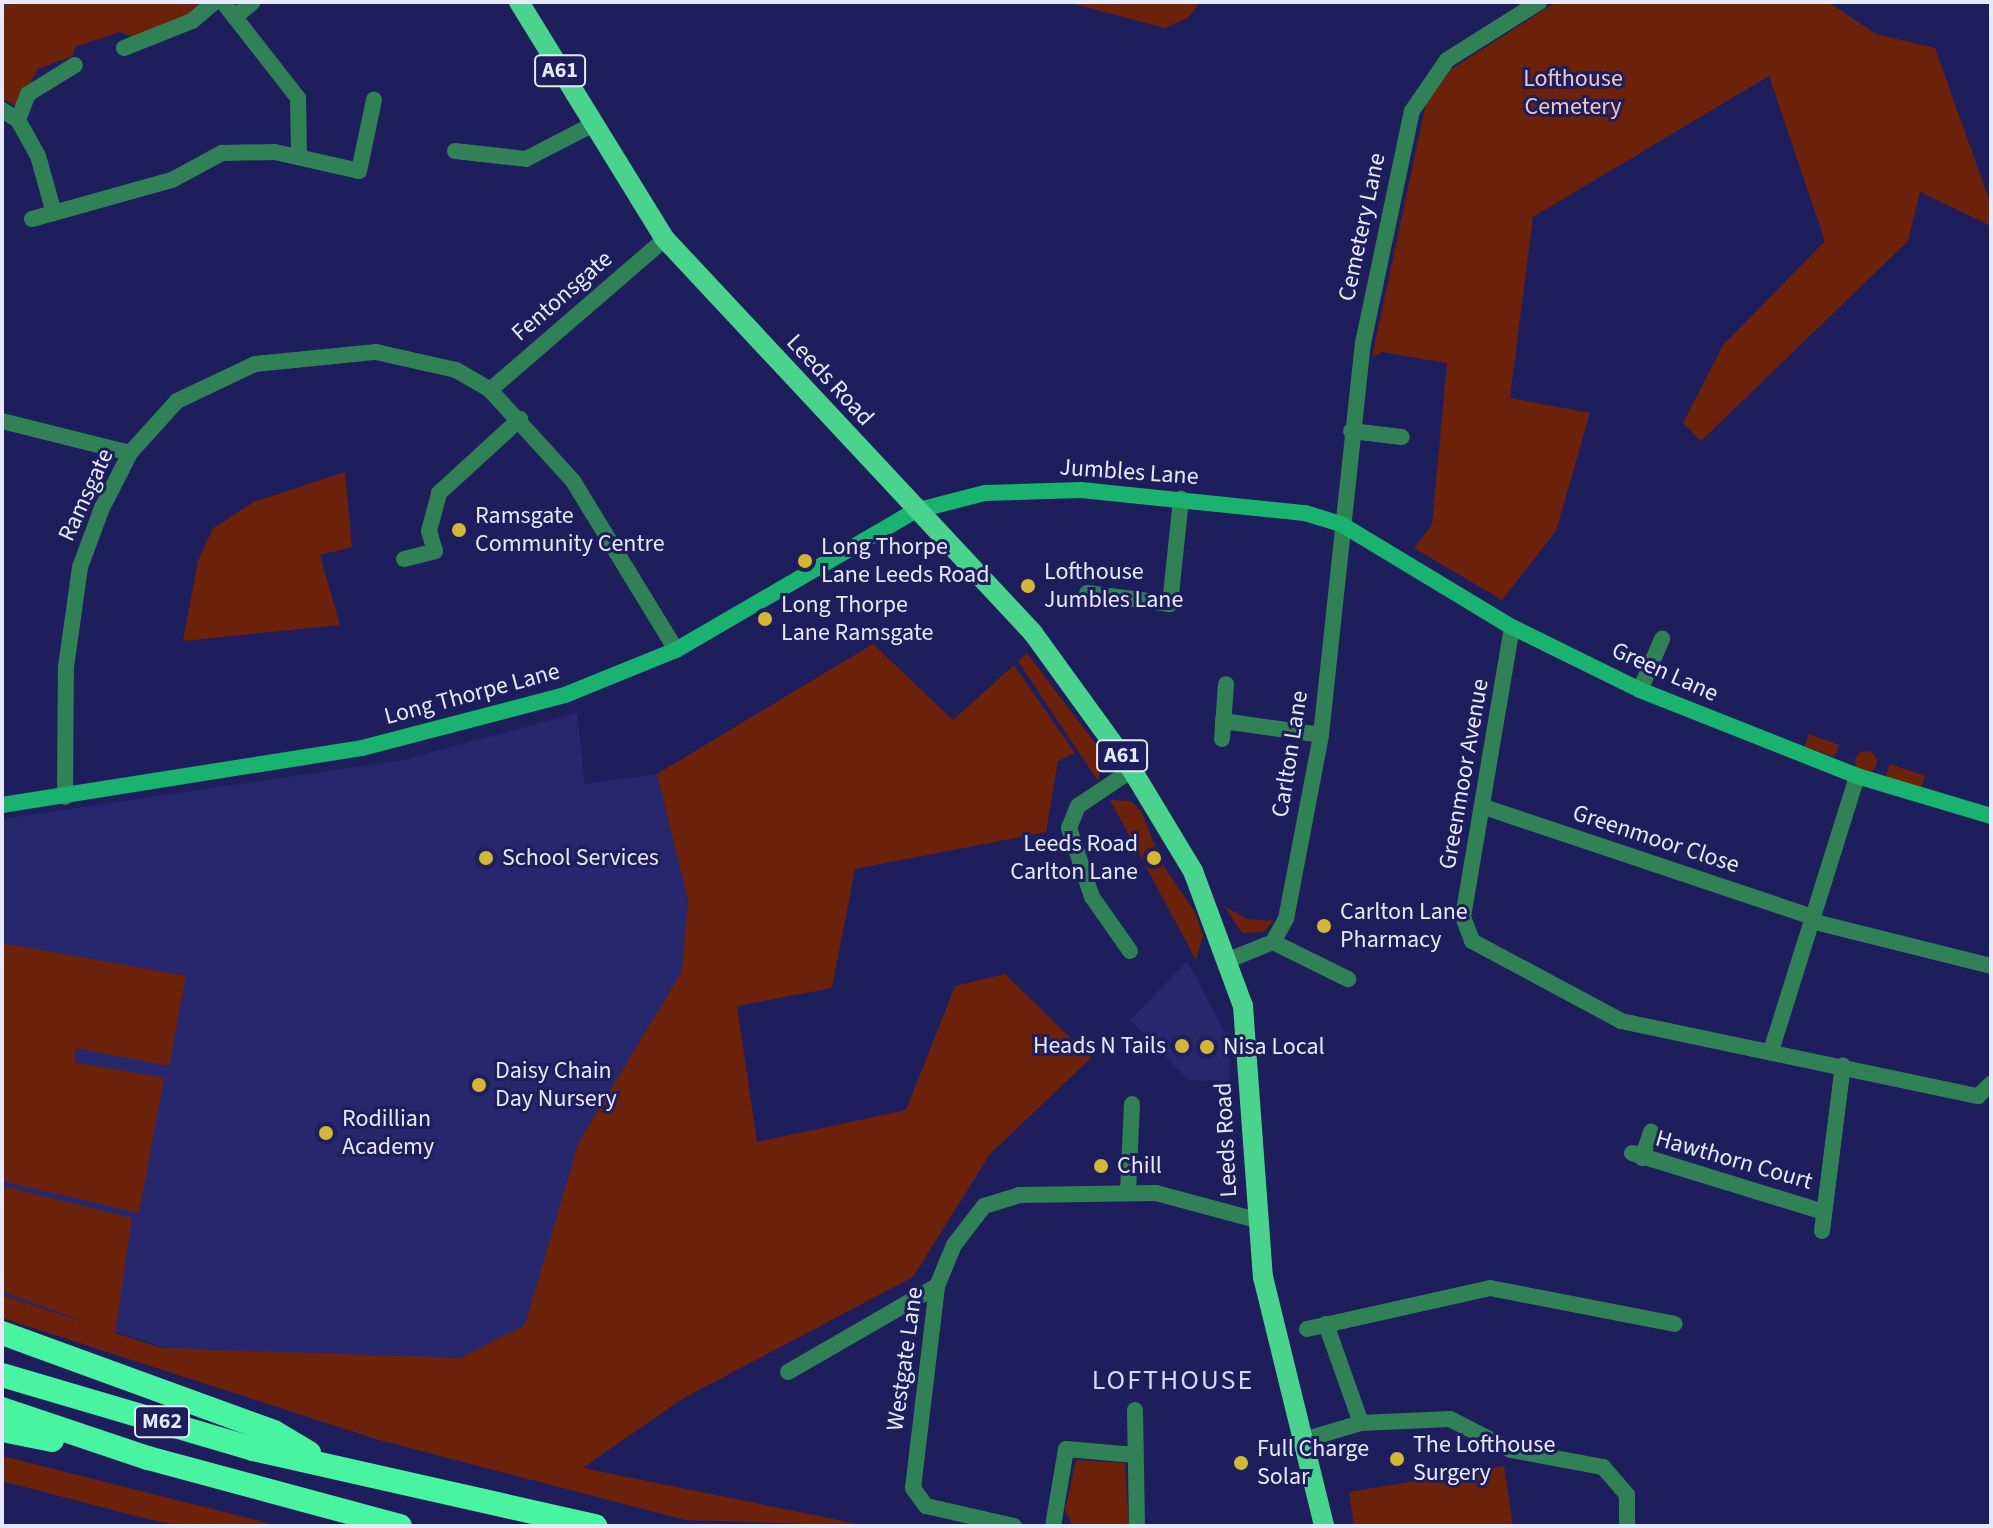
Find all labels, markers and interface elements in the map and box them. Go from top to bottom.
road number: A61 [534,53,586,89]
park label: Lofthouse Cemetery [1523,65,1623,121]
street label: Cemetery Lane [1332,150,1392,304]
street label: Fentonsgate [506,245,618,347]
street label: Leeds Road [780,328,880,432]
street label: Ramsgate [52,444,120,546]
street label: Jumbles Lane [1058,453,1200,491]
place label: Ramsgate Community Centre [475,502,665,558]
marker: Ramsgate Community Centre [450,521,468,539]
place label: Long Thorpe Lane Leeds Road [821,533,989,589]
marker: Long Thorpe Lane Leeds Road [796,552,814,570]
place label: Lofthouse Jumbles Lane [1044,558,1183,614]
marker: Lofthouse Jumbles Lane [1019,577,1037,595]
place label: Long Thorpe Lane Ramsgate [781,591,933,647]
marker: Long Thorpe Lane Ramsgate [756,610,774,628]
street label: Green Lane [1607,636,1723,708]
street label: Long Thorpe Lane [381,657,563,731]
street label: Greenmoor Avenue [1433,677,1495,871]
street label: Carlton Lane [1266,689,1314,819]
road number: A61 [1096,738,1148,774]
street label: Greenmoor Close [1569,798,1743,880]
place label: Leeds Road Carlton Lane [1010,830,1138,886]
place label: School Services [502,844,659,872]
marker: School Services [477,849,495,867]
marker: Leeds Road Carlton Lane [1145,849,1163,867]
place label: Carlton Lane Pharmacy [1340,898,1468,954]
marker: Carlton Lane Pharmacy [1315,917,1333,935]
place label: Heads N Tails [1033,1032,1166,1060]
place label: Nisa Local [1223,1033,1325,1061]
marker: Heads N Tails [1173,1037,1191,1055]
marker: Nisa Local [1198,1038,1216,1056]
place label: Daisy Chain Day Nursery [495,1057,617,1113]
marker: Daisy Chain Day Nursery [470,1076,488,1094]
street label: Leeds Road [1209,1082,1243,1198]
place label: Rodillian Academy [342,1105,434,1161]
marker: Rodillian Academy [317,1124,335,1142]
street label: Hawthorn Court [1652,1124,1816,1196]
place label: Chill [1117,1152,1162,1180]
marker: Chill [1092,1157,1110,1175]
street label: Westgate Lane [881,1285,929,1433]
district label: LOFTHOUSE [1092,1363,1254,1397]
road number: M62 [134,1404,190,1440]
place label: The Lofthouse Surgery [1413,1431,1555,1487]
place label: Full Charge Solar [1257,1435,1369,1491]
marker: The Lofthouse Surgery [1388,1450,1406,1468]
marker: Full Charge Solar [1232,1454,1250,1472]

